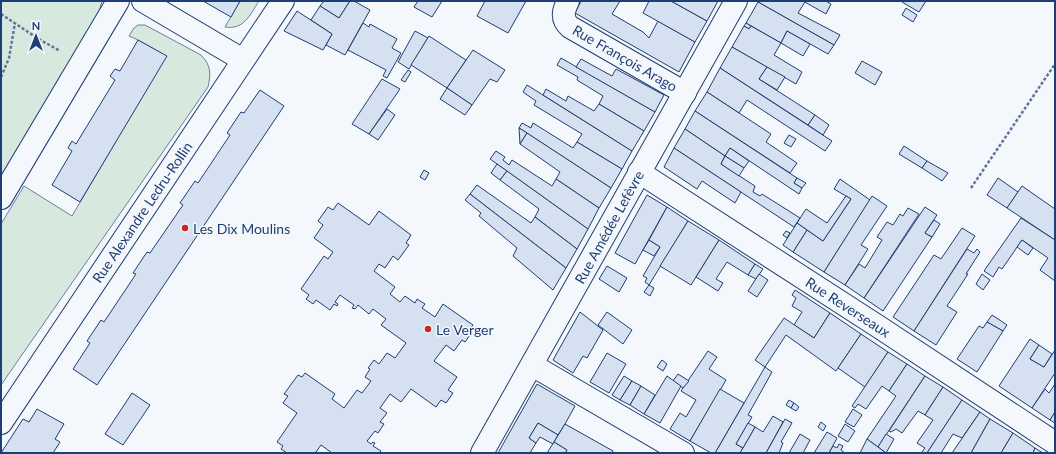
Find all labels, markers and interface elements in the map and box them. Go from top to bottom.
north arrow [16,16,56,56]
text: N [32,19,40,32]
street label: Rue François Arago [570,21,680,95]
street label: Rue Alexandre Ledru-Rollin [88,138,196,286]
street label: Rue Amédée Lefèvre [571,167,647,287]
place label: Les Dix Moulins [193,220,290,237]
marker: Les Dix Moulins [180,223,190,233]
street label: Rue Reverseaux [802,273,894,341]
place label: Le Verger [436,321,494,338]
marker: Le Verger [423,324,433,334]

